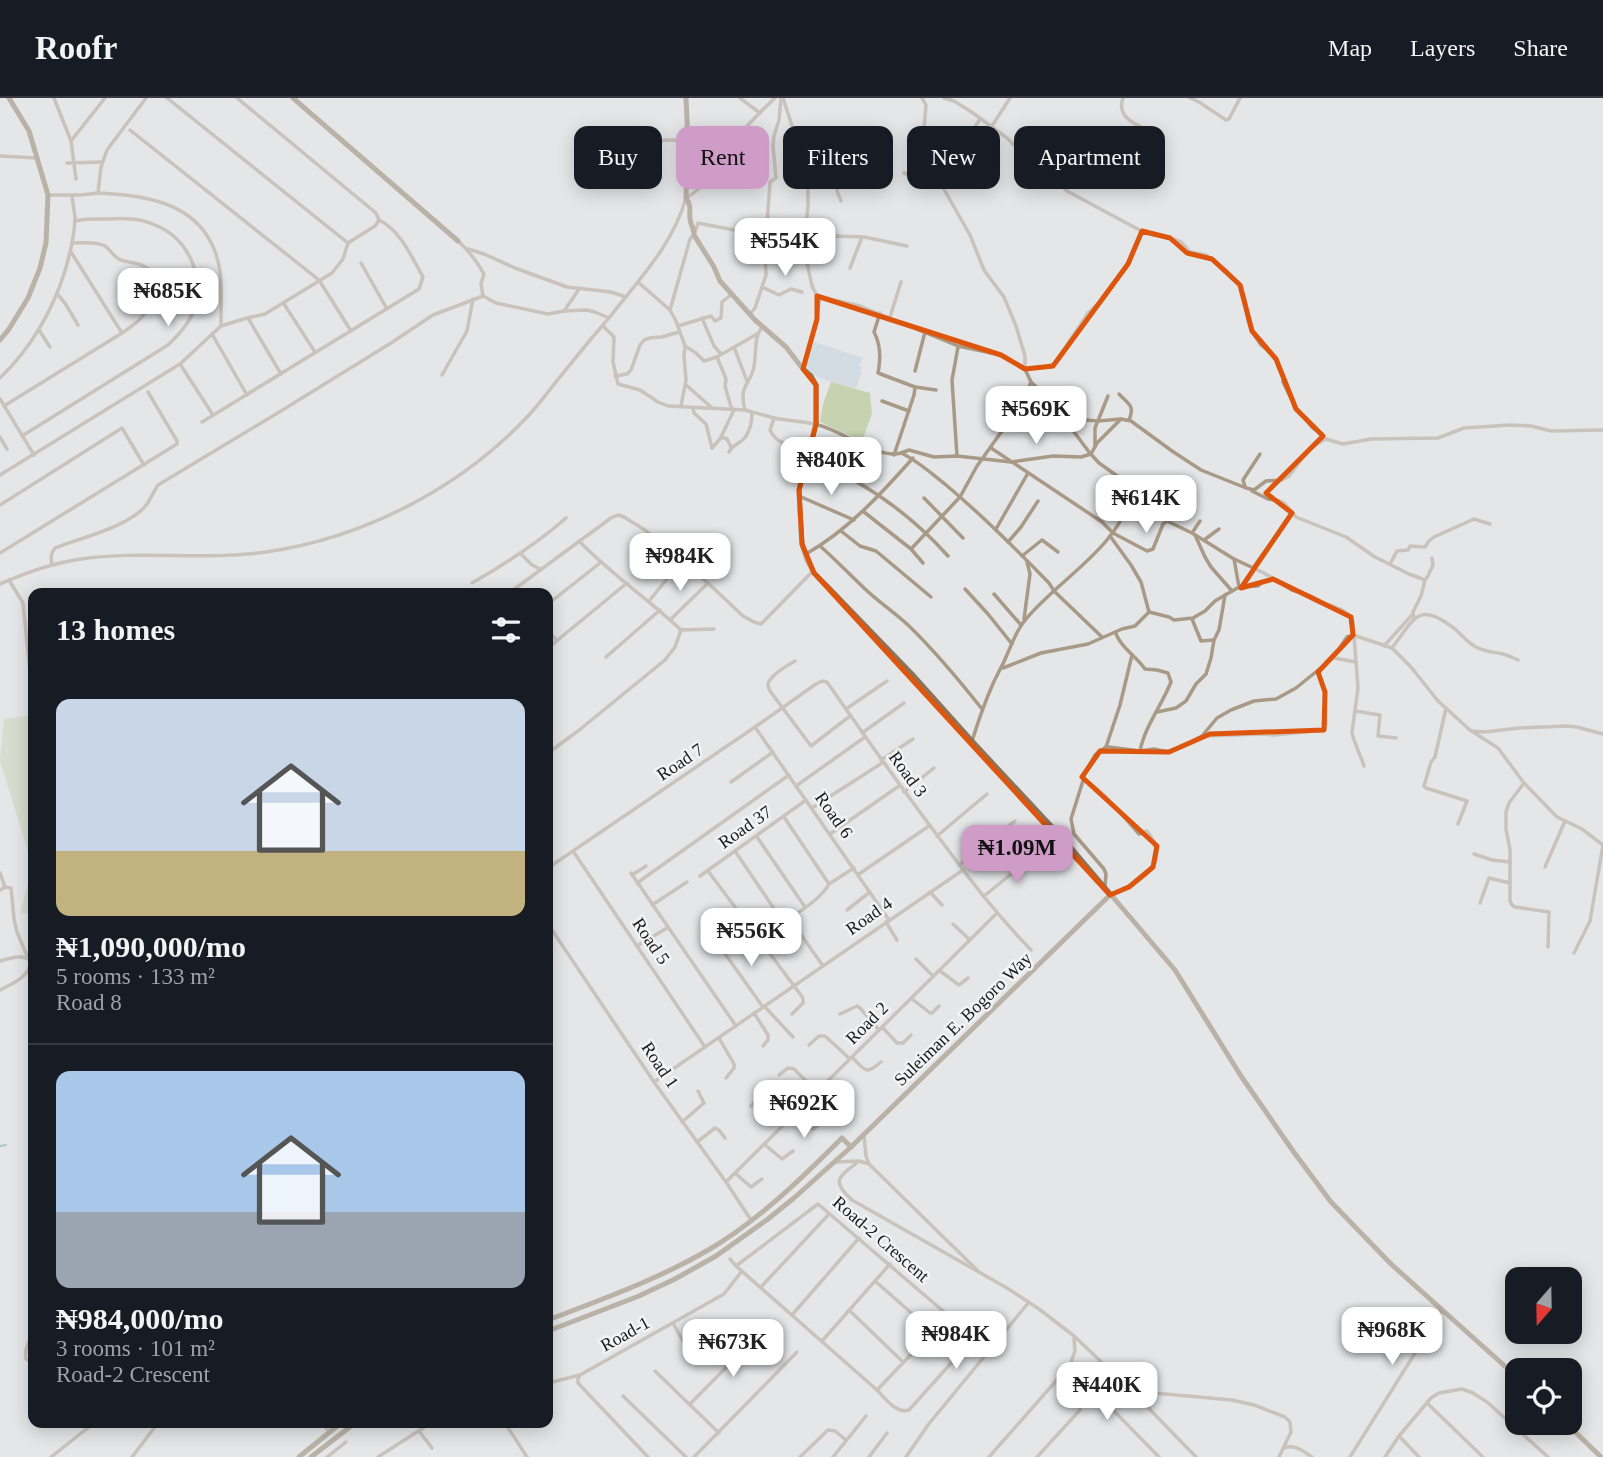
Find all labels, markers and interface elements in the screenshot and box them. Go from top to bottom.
text: Roofr [35,30,117,66]
text: Map [1328,35,1372,61]
text: Layers [1410,35,1475,61]
text: Share [1513,35,1568,61]
chip: Buy [574,126,662,189]
chip: Rent [676,126,769,189]
chip: Filters [783,126,893,189]
chip: New [907,126,1000,189]
chip: Apartment [1014,126,1165,189]
pin: ₦554K [736,218,834,278]
text: ₦554K [751,228,820,253]
pin: ₦685K [119,268,217,328]
text: ₦685K [134,278,203,303]
pin: ₦569K [987,386,1085,446]
text: ₦569K [1002,396,1071,421]
pin: ₦840K [782,438,880,497]
text: ₦840K [797,447,866,472]
pin: ₦614K [1097,476,1195,535]
text: ₦614K [1112,485,1181,510]
pin: ₦984K [631,533,729,593]
text: ₦984K [646,543,715,568]
icon: filters [487,611,525,649]
text: 13 homes [56,613,175,646]
street label: Road 7 [653,739,707,785]
icon: home [228,745,354,871]
street label: Road 3 [885,747,931,801]
street label: Road 6 [811,788,857,842]
street label: Road 37 [714,801,776,853]
pin: ₦1.09M [960,826,1074,885]
text: ₦1.09M [978,835,1056,860]
street label: Road 4 [842,893,896,939]
pin: ₦556K [702,908,800,968]
street label: Road 5 [628,914,674,968]
text: ₦556K [717,918,786,943]
text: ₦1,090,000/mo [56,930,246,963]
street label: Suleiman E. Bogoro Way [890,948,1036,1090]
text: 5 rooms · 133 m² [56,964,215,989]
text: Road 8 [56,990,122,1015]
street label: Road 2 [842,998,892,1048]
street label: Road 1 [637,1038,683,1092]
pin: ₦692K [755,1080,853,1140]
text: ₦692K [770,1090,839,1115]
icon: home [228,1117,354,1243]
street label: Road-2 Crescent [829,1192,933,1286]
north arrow [1505,1267,1582,1344]
map controls [1505,1267,1582,1435]
text: ₦984,000/mo [56,1302,224,1335]
pin: ₦968K [1343,1308,1441,1367]
street label: Road-1 [597,1312,653,1356]
pin: ₦984K [907,1312,1005,1371]
text: ₦968K [1358,1317,1427,1342]
pin: ₦673K [684,1320,782,1379]
text: ₦984K [922,1321,991,1346]
text: ₦673K [699,1329,768,1354]
text: 3 rooms · 101 m² [56,1336,215,1361]
button: locate [1505,1358,1582,1435]
text: Road-2 Crescent [56,1362,210,1387]
pin: ₦440K [1058,1362,1156,1422]
text: ₦440K [1073,1372,1142,1397]

